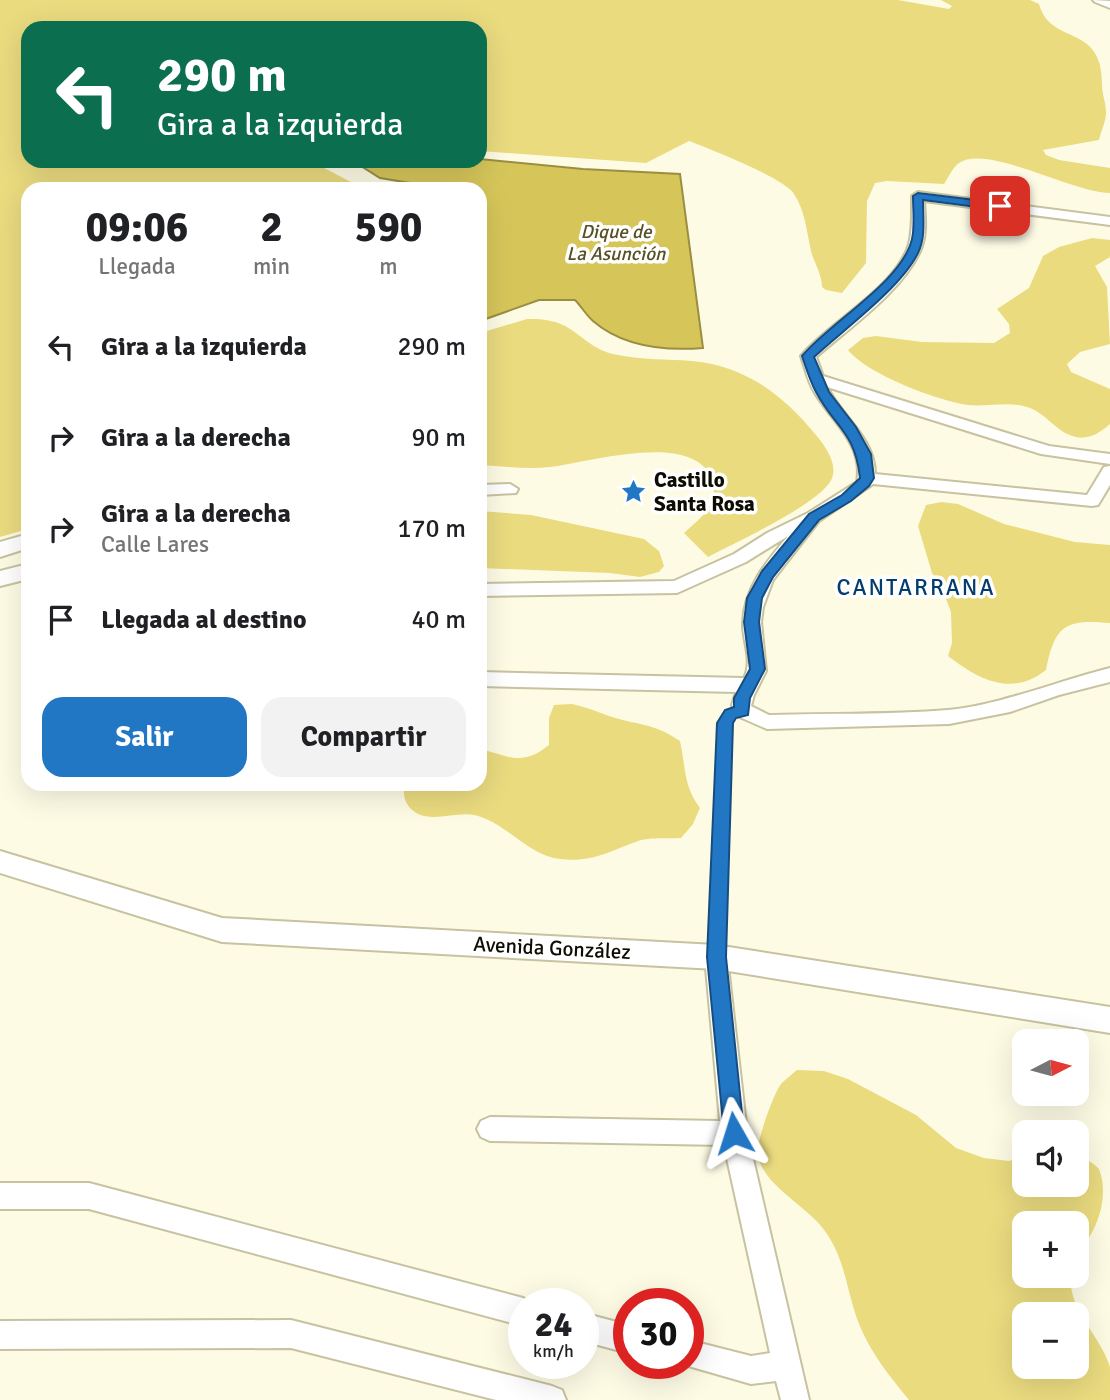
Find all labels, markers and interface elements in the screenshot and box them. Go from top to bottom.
text: 290 m [157,45,287,105]
icon: left [42,49,133,140]
text: Gira a la izquierda [157,105,404,144]
pin [970,176,1030,236]
icon: arrive [981,187,1019,225]
text: 09:06 [85,202,189,253]
text: 2 [260,202,283,253]
text: 590 [354,202,423,253]
water label: Dique de La Asunción [567,220,666,266]
text: Llegada [98,252,176,281]
text: min [253,252,290,281]
text: m [379,252,398,281]
icon: left [42,328,80,366]
text: Gira a la izquierda [101,331,307,363]
text: 290 m [397,331,466,363]
icon: right [42,419,80,457]
text: Gira a la derecha [101,422,291,454]
text: 90 m [411,422,466,454]
place label: Castillo Santa Rosa [654,467,755,517]
place icon: Castillo Santa Rosa [620,478,648,506]
text: Gira a la derecha [101,498,291,530]
icon: right [42,510,80,548]
text: 170 m [397,513,466,545]
text: Calle Lares [101,530,209,559]
district label: CANTARRANA [837,573,995,602]
icon: arrive [42,601,80,639]
text: Llegada al destino [101,604,307,636]
text: 40 m [411,604,466,636]
button: Salir [42,697,247,777]
button: Compartir [261,697,466,777]
street label: Avenida González [473,931,631,965]
north arrow [1012,1029,1088,1106]
map controls [1012,1029,1089,1379]
position arrow [697,1096,771,1170]
button: sound [1012,1120,1089,1197]
button: + [1012,1211,1089,1288]
speed limit sign: 30 [613,1288,704,1379]
button: − [1012,1302,1089,1379]
text: 24 [535,1303,572,1346]
text: km/h [533,1340,574,1362]

